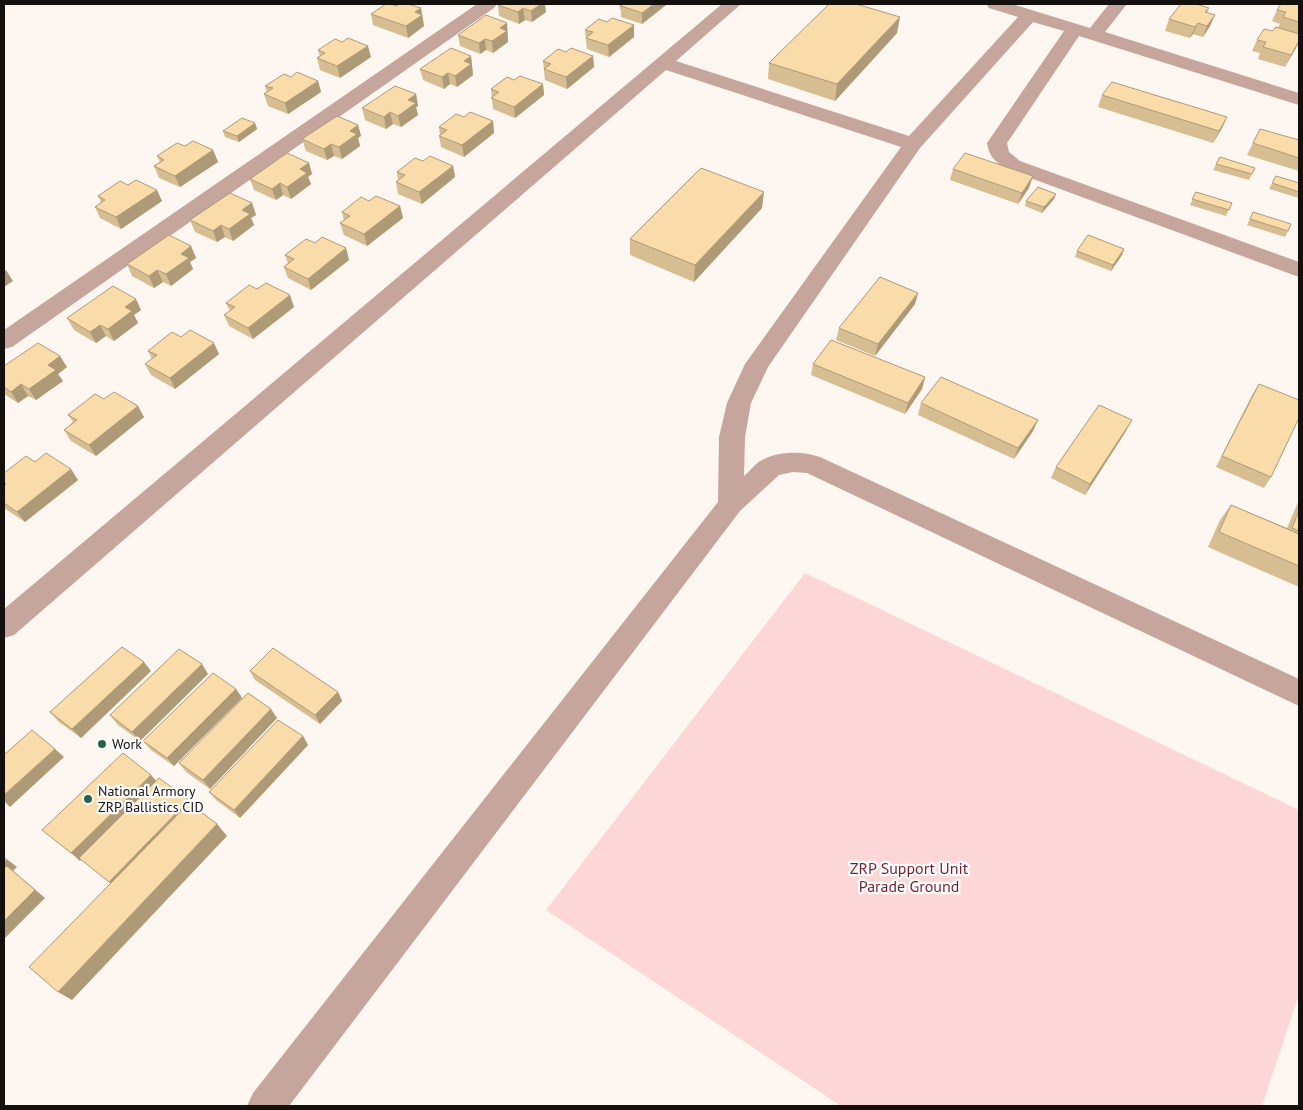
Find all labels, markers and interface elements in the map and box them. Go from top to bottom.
place label: Work [112,735,142,753]
marker: Work [96,738,108,750]
place label: National Armory ZRP Ballistics CID [98,782,204,816]
marker: National Armory ZRP Ballistics CID [82,793,94,805]
park label: ZRP Support Unit Parade Ground [850,858,969,896]

